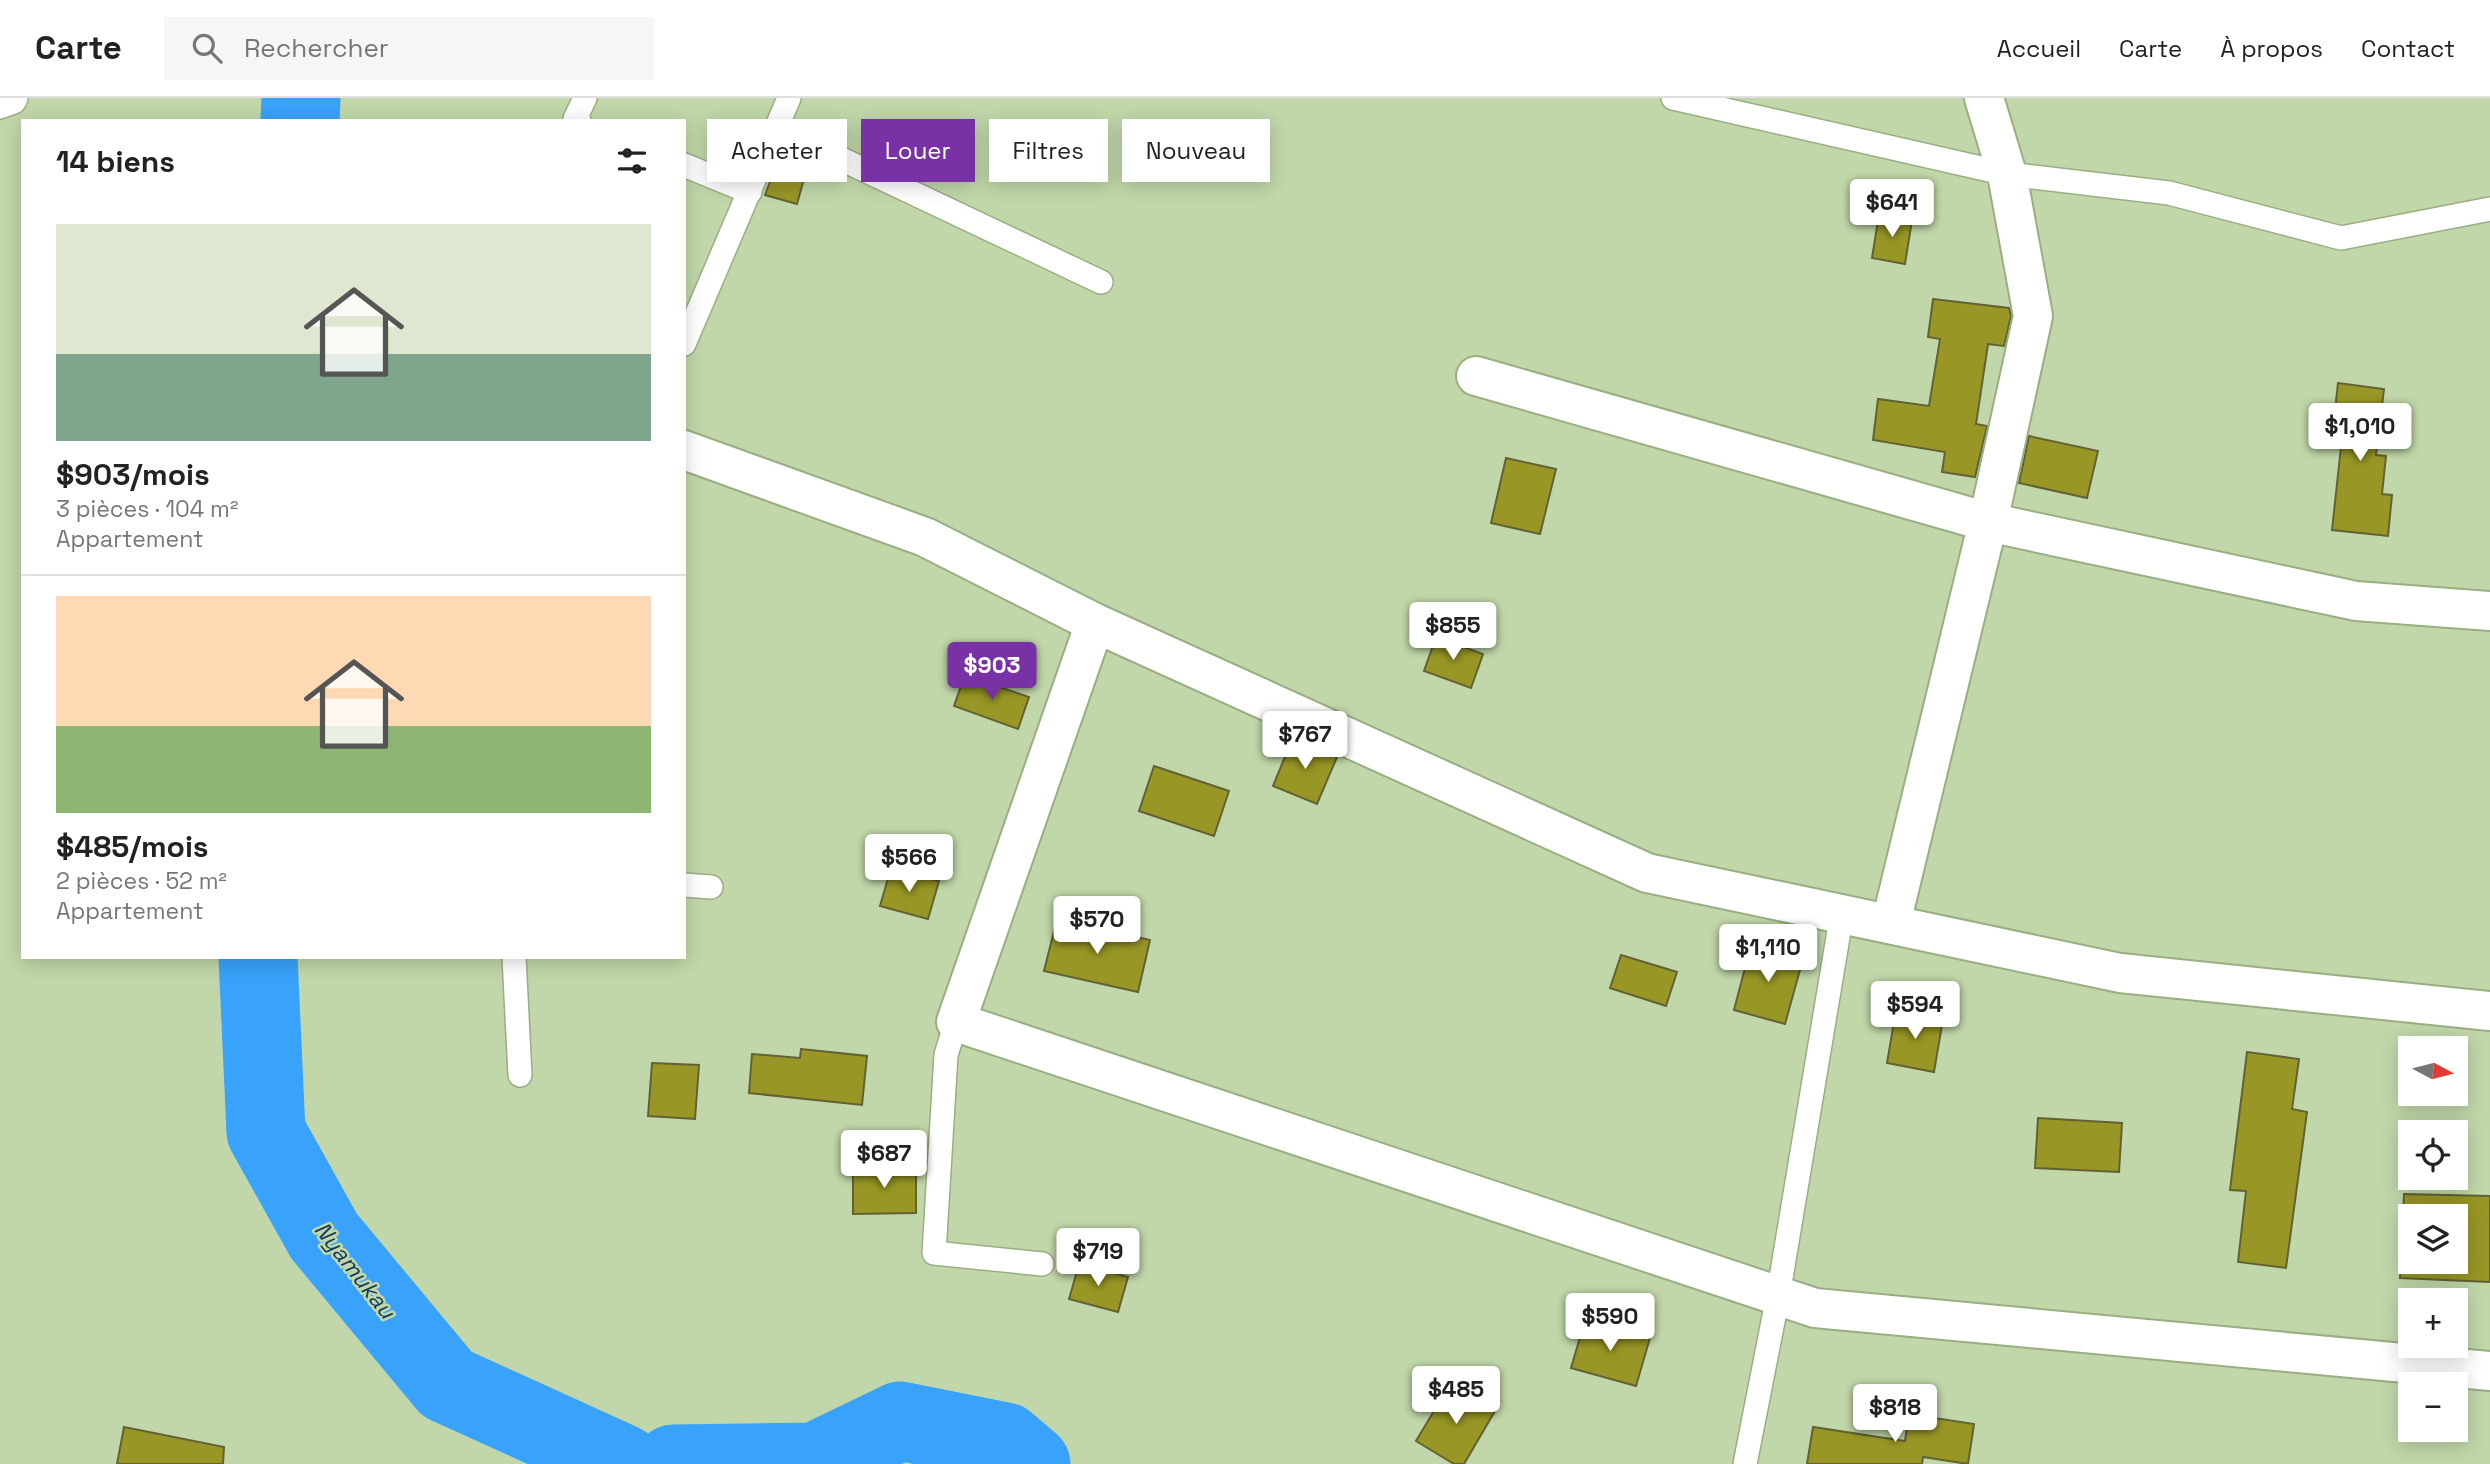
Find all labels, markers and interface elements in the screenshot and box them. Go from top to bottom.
search box [164,17,654,80]
text: Carte [35,27,122,69]
icon: search [188,29,226,67]
text: Rechercher [244,31,389,65]
text: Accueil [1997,33,2081,64]
text: Carte [2119,33,2182,64]
text: À propos [2220,33,2323,64]
text: Contact [2361,33,2455,64]
chip: Acheter [707,119,847,182]
chip: Louer [861,119,975,182]
chip: Filtres [989,119,1108,182]
chip: Nouveau [1122,119,1270,182]
text: 14 biens [56,142,175,181]
icon: filters [613,142,651,180]
pin: $641 [1851,180,1933,239]
text: $641 [1866,187,1918,217]
icon: home [291,269,417,395]
pin: $1,010 [2303,404,2417,463]
text: $1,010 [2324,411,2396,441]
text: $903/mois [56,455,210,494]
text: 3 pièces · 104 m² [56,494,238,524]
text: Appartement [56,524,204,554]
pin: $855 [1412,602,1494,662]
text: $855 [1425,610,1481,640]
icon: home [291,641,417,767]
pin: $903 [951,642,1033,702]
text: $903 [963,650,1021,680]
pin: $767 [1264,712,1346,771]
text: $767 [1278,719,1332,749]
text: $485/mois [56,827,209,866]
pin: $566 [868,834,950,894]
text: $566 [881,842,937,872]
text: 2 pièces · 52 m² [56,866,227,896]
text: Appartement [56,896,204,926]
pin: $570 [1056,896,1138,956]
text: $570 [1069,904,1125,934]
pin: $1,110 [1711,924,1825,984]
text: $1,110 [1735,932,1801,962]
pin: $594 [1874,982,1956,1041]
text: $594 [1887,989,1943,1019]
north arrow [2398,1036,2468,1106]
map controls [2398,1036,2468,1442]
button: locate [2398,1120,2468,1190]
pin: $687 [843,1130,925,1190]
text: $687 [857,1138,911,1168]
button: layers [2398,1204,2468,1274]
water label: Nyamukau [308,1215,403,1325]
pin: $719 [1057,1228,1139,1288]
text: $719 [1072,1236,1124,1266]
button: + [2398,1288,2468,1358]
pin: $590 [1569,1294,1651,1353]
text: $590 [1582,1301,1638,1331]
pin: $485 [1415,1366,1497,1426]
button: − [2398,1372,2468,1442]
text: $485 [1428,1374,1484,1404]
pin: $818 [1854,1384,1936,1444]
text: $818 [1869,1392,1921,1422]

